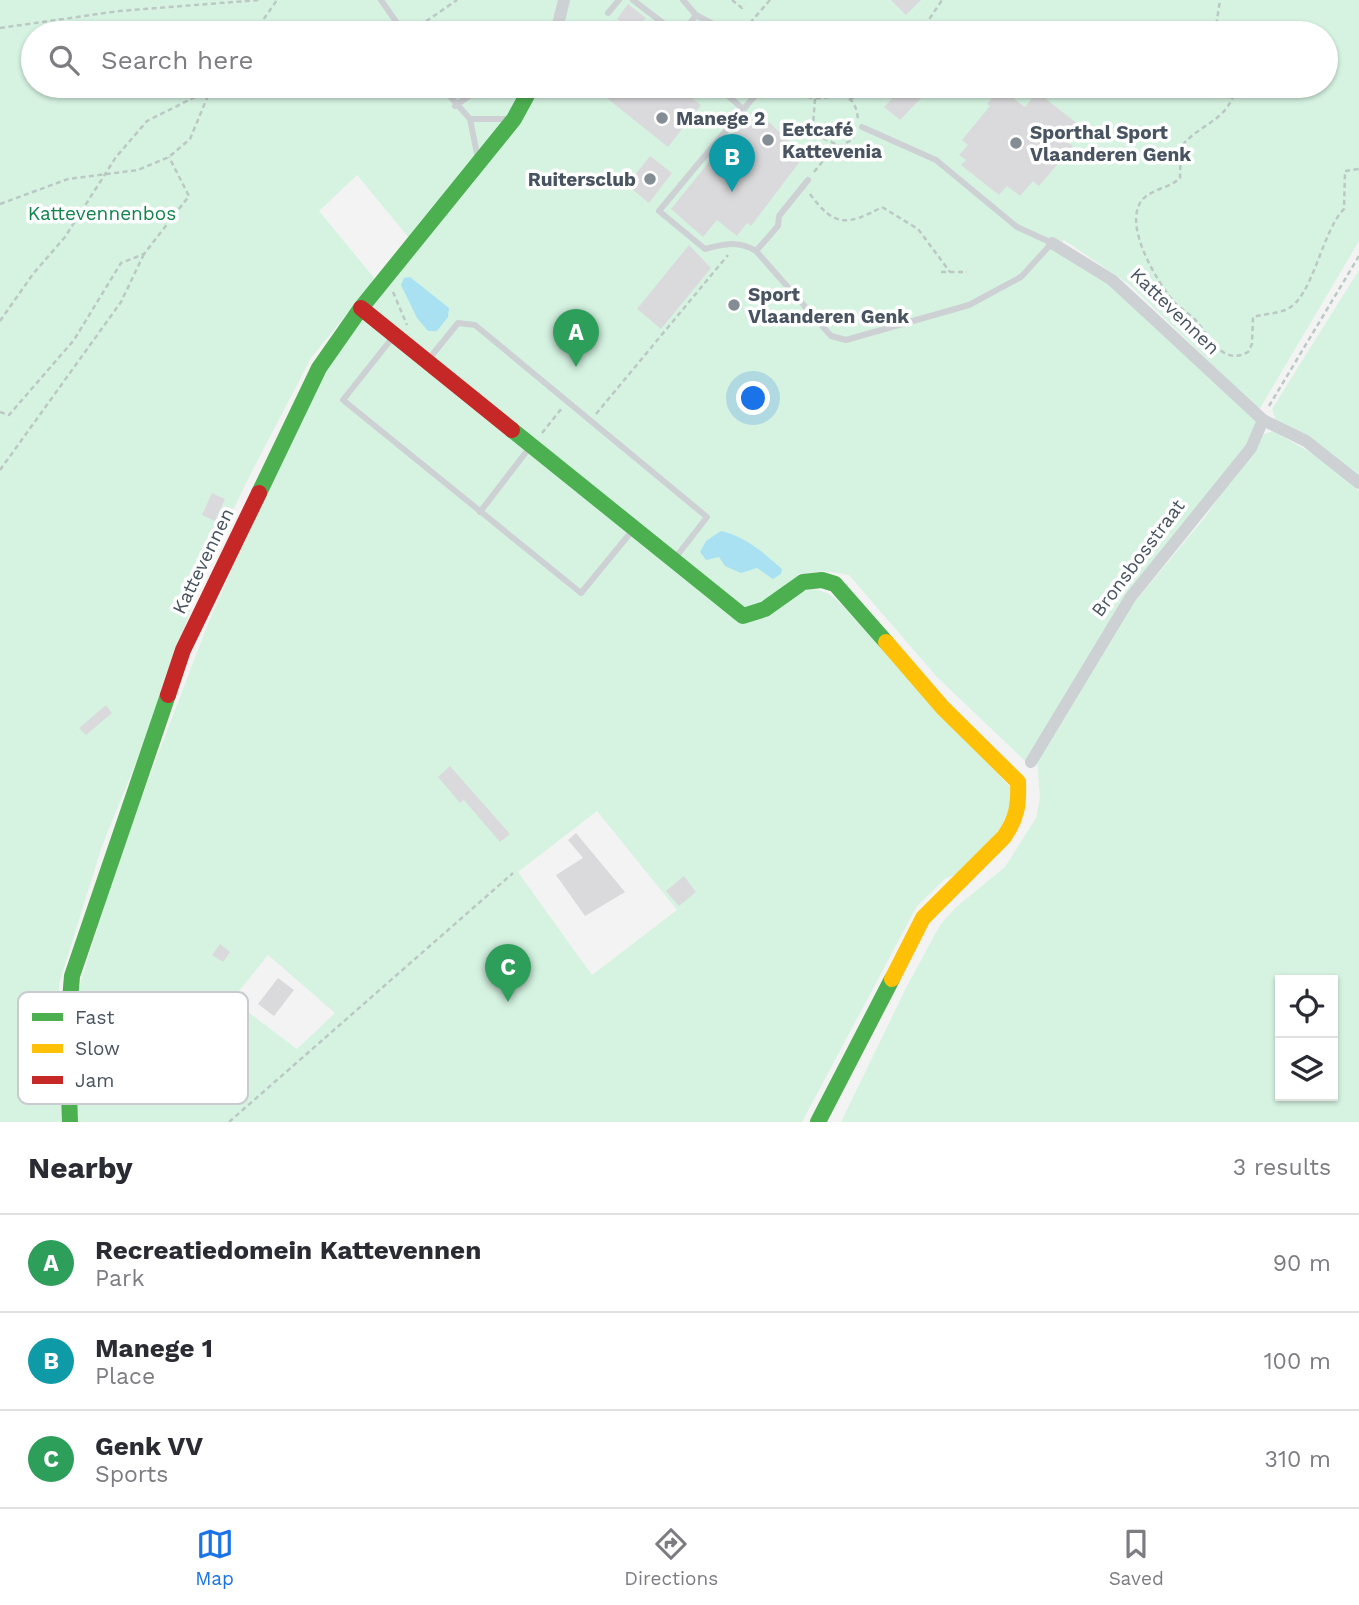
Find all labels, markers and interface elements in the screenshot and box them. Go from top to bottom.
search box [21,21,1338,98]
icon: search [45,41,83,79]
text: Search here [101,45,253,75]
place label: Manege 2 [676,107,765,130]
marker: Manege 2 [654,110,670,126]
place label: Eetcafé Kattevenia [782,118,882,163]
place label: Sporthal Sport Vlaanderen Genk [1030,121,1191,166]
marker: Eetcafé Kattevenia [760,132,776,148]
pin: B [709,134,755,192]
marker: Sporthal Sport Vlaanderen Genk [1008,135,1024,151]
place label: Ruitersclub [528,168,636,191]
marker: Ruitersclub [642,171,658,187]
park label: Kattevennenbos [28,202,176,225]
street label: Kattevennen [1126,263,1224,359]
place label: Sport Vlaanderen Genk [748,283,909,328]
marker: Sport Vlaanderen Genk [726,297,742,313]
pin: A [553,309,599,367]
your location [736,381,770,415]
street label: Bronsbosstraat [1086,495,1190,621]
street label: Kattevennen [167,504,239,618]
pin: C [485,944,531,1002]
map controls [1275,975,1338,1101]
button: locate [1275,975,1338,1038]
legend [18,992,248,1104]
text: Fast [75,1006,114,1029]
text: Slow [75,1037,120,1060]
button: layers [1275,1038,1338,1101]
text: Jam [75,1069,114,1092]
text: Nearby [28,1150,133,1185]
text: 3 results [1233,1154,1331,1181]
text: Recreatiedomein Kattevennen [95,1235,481,1265]
text: A [43,1250,59,1277]
text: 90 m [1273,1250,1331,1277]
text: Park [95,1265,144,1292]
text: Manege 1 [95,1333,213,1363]
text: B [43,1348,59,1375]
text: 100 m [1264,1348,1331,1375]
text: Place [95,1363,155,1390]
text: Genk VV [95,1431,203,1461]
text: C [43,1446,59,1473]
text: 310 m [1265,1446,1331,1473]
text: Sports [95,1461,168,1488]
tab: Map [195,1525,234,1590]
tab: Directions [624,1525,718,1590]
tab: Saved [1109,1525,1164,1590]

